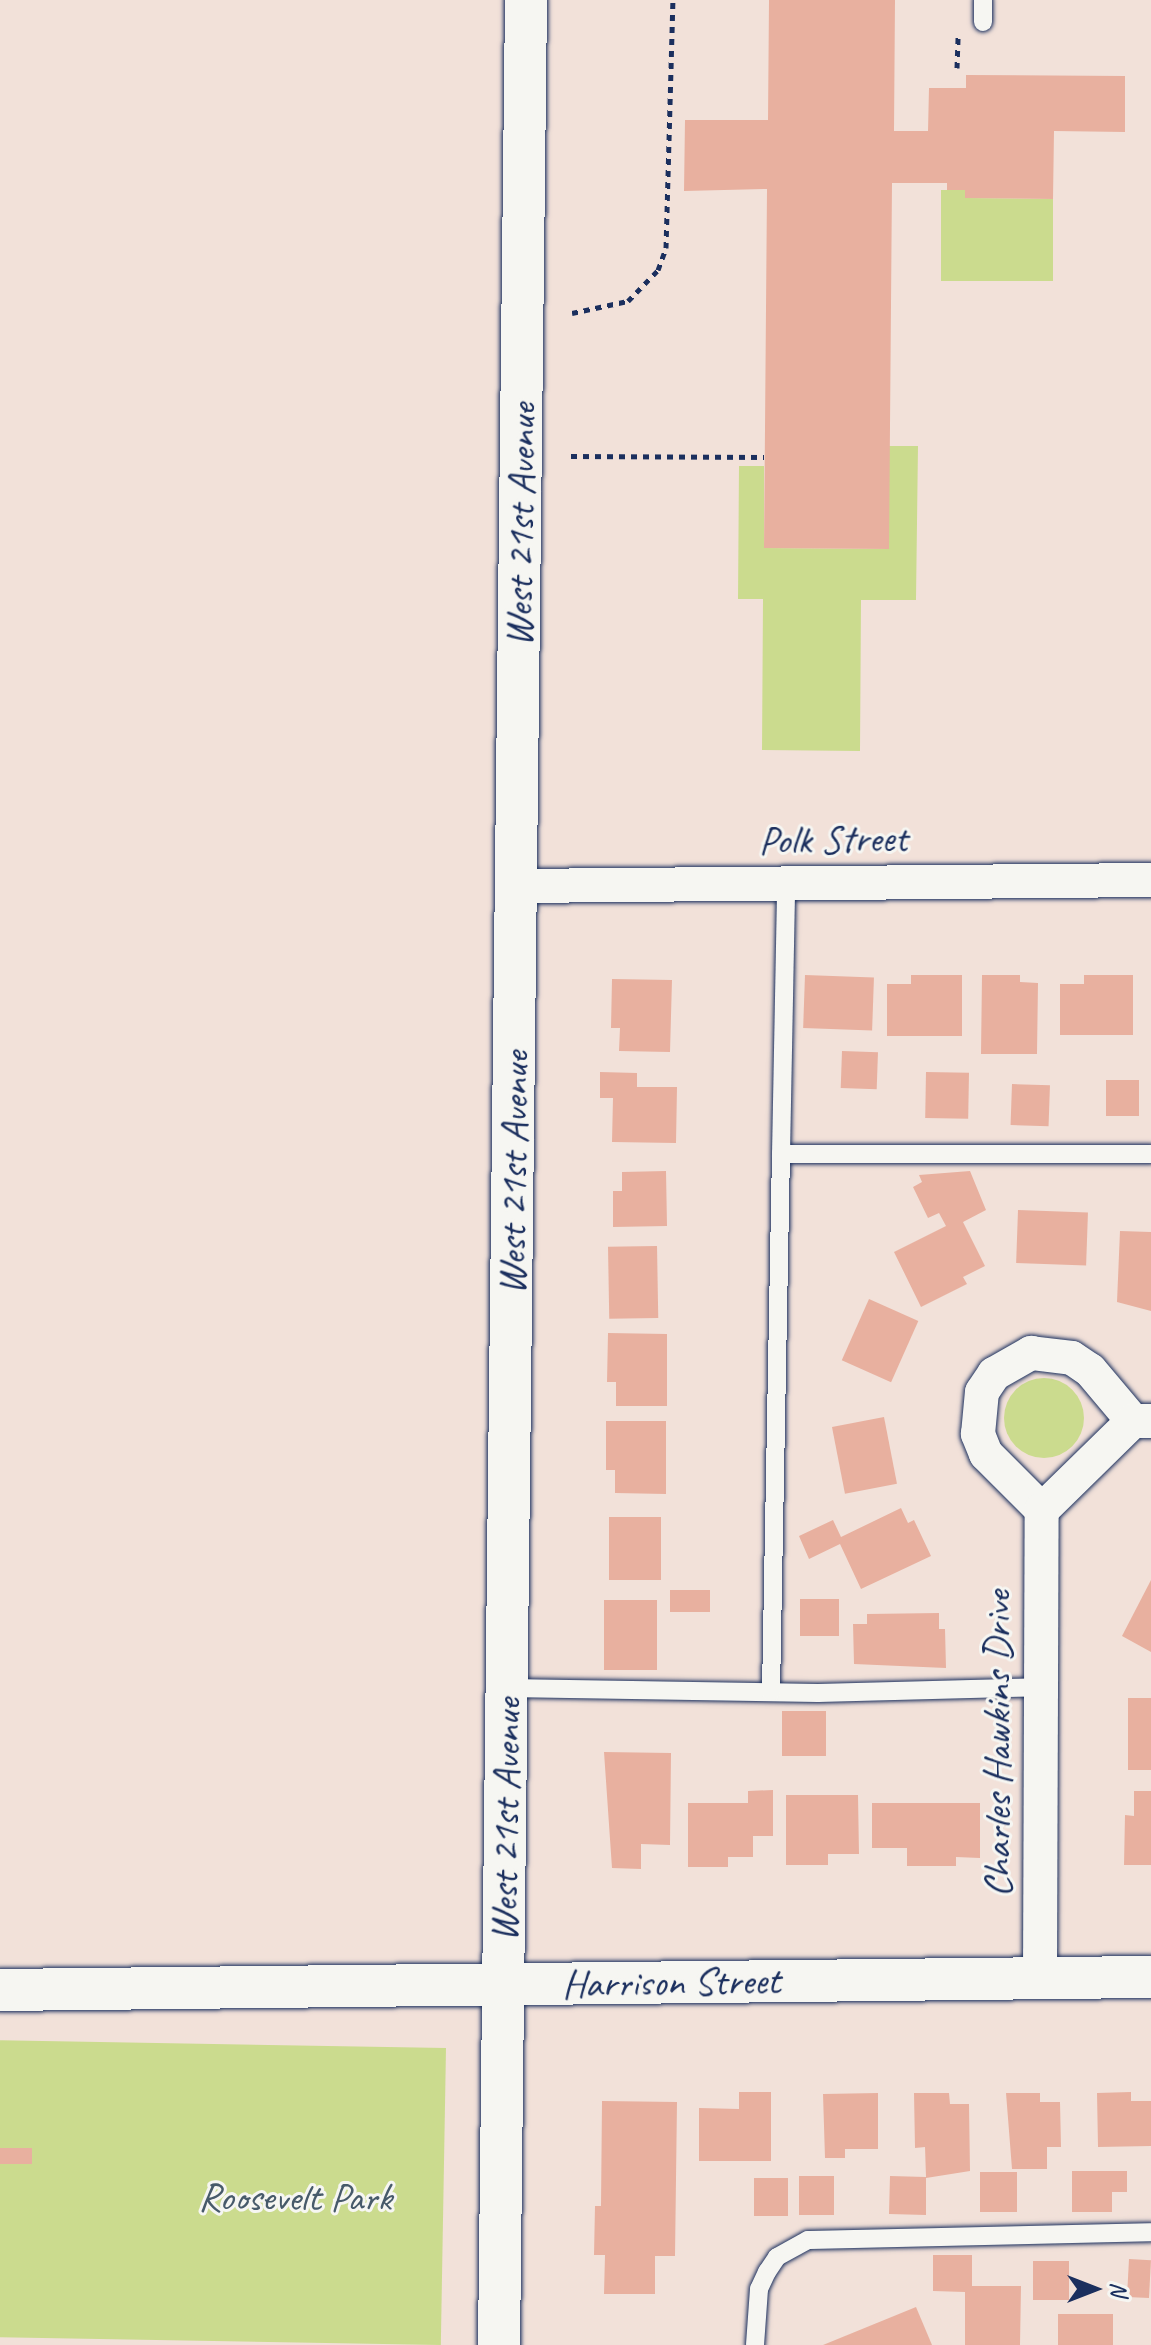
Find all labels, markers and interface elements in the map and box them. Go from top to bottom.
street label: West 21st Avenue [494,403,546,647]
street label: Polk Street [758,814,908,864]
street label: West 21st Avenue [487,1051,539,1295]
street label: Charles Hawkins Drive [973,1590,1021,1898]
street label: West 21st Avenue [479,1698,531,1942]
street label: Harrison Street [561,1956,781,2008]
park label: Roosevelt Park [197,2173,393,2221]
north arrow [1055,2249,1135,2329]
text: N [1105,2282,1133,2296]

